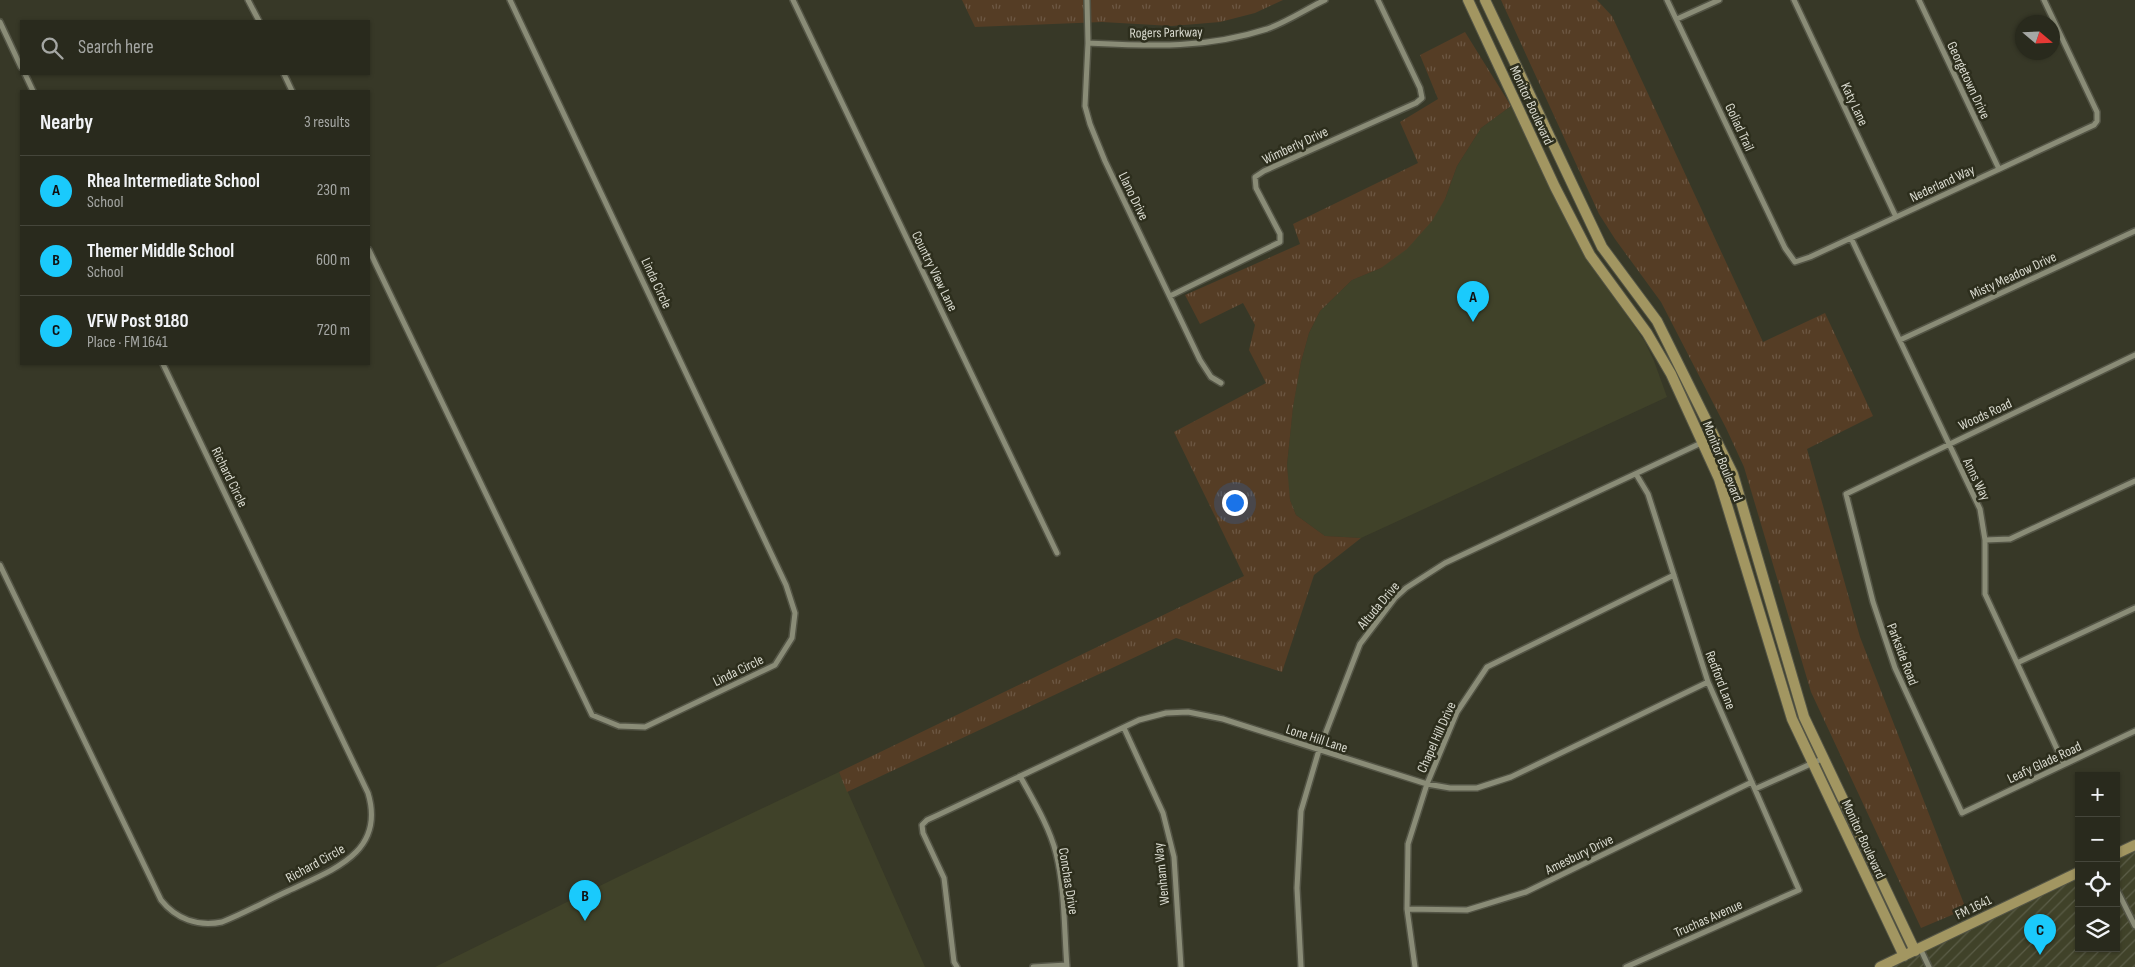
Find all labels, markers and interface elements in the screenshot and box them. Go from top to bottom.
north arrow [2015,15,2060,60]
search box [20,20,370,75]
street label: Rogers Parkway [1129,23,1203,42]
icon: search [38,34,66,62]
text: Search here [78,36,154,59]
street label: Georgetown Drive [1943,39,1994,122]
street label: Monitor Boulevard [1506,63,1557,148]
street label: Katy Lane [1837,80,1872,129]
street label: Goliad Trail [1721,101,1758,154]
text: Nearby [40,110,93,135]
text: 3 results [304,113,350,132]
street label: Wimberly Drive [1260,123,1331,168]
street label: Nederland Way [1907,161,1978,206]
street label: Llano Drive [1115,169,1153,223]
text: Rhea Intermediate School [87,170,260,193]
text: A [52,181,60,200]
text: 230 m [317,181,350,200]
text: School [87,193,123,212]
street label: Country View Lane [908,228,961,314]
text: Themer Middle School [87,240,234,263]
street label: Misty Meadow Drive [1967,248,2059,303]
text: B [52,251,60,270]
text: 600 m [316,251,350,270]
street label: Linda Circle [637,255,676,311]
text: School [87,263,123,282]
pin: A [1457,281,1489,322]
text: VFW Post 9180 [87,310,189,333]
text: C [52,321,60,340]
text: 720 m [317,321,350,340]
text: Place · FM 1641 [87,333,168,352]
street label: Woods Road [1956,395,2015,434]
street label: Monitor Boulevard [1699,419,1746,504]
street label: Richard Circle [208,444,251,510]
street label: Anns Way [1959,454,1994,504]
your location [1222,490,1248,516]
street label: Altuda Drive [1353,578,1403,633]
street label: Parkside Road [1883,621,1922,688]
street label: Redford Lane [1702,648,1739,712]
street label: Linda Circle [710,651,766,690]
street label: Chapel Hill Drive [1413,699,1460,775]
street label: Lone Hill Lane [1284,720,1350,756]
street label: Leafy Glade Road [2004,738,2084,787]
map controls [2075,772,2120,952]
button: + [2075,772,2120,817]
street label: Monitor Boulevard [1838,797,1889,882]
button: − [2075,817,2120,862]
street label: Amesbury Drive [1541,831,1616,879]
street label: Richard Circle [283,840,348,887]
street label: Wenham Way [1150,841,1173,906]
street label: Conchas Drive [1055,847,1082,916]
button: locate [2075,862,2120,907]
pin: B [569,880,601,921]
street label: FM 1641 [1952,891,1994,923]
street label: Truchas Avenue [1671,896,1745,941]
button: layers [2075,907,2120,952]
pin: C [2024,914,2056,955]

